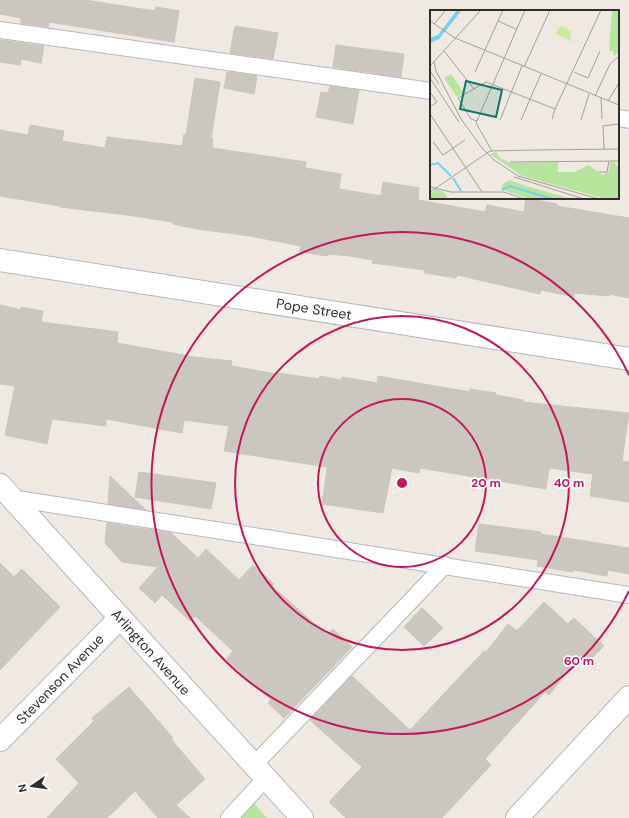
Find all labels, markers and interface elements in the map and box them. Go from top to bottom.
inset map [430,10,619,199]
street label: Pope Street [275,294,353,324]
text: 20 m [471,475,501,491]
text: 40 m [554,475,584,491]
centre of rings [395,476,409,490]
street label: Arlington Avenue [108,605,194,699]
street label: Stevenson Avenue [12,630,108,728]
text: 60 m [564,653,594,669]
north arrow [12,766,52,806]
text: N [15,783,30,794]

